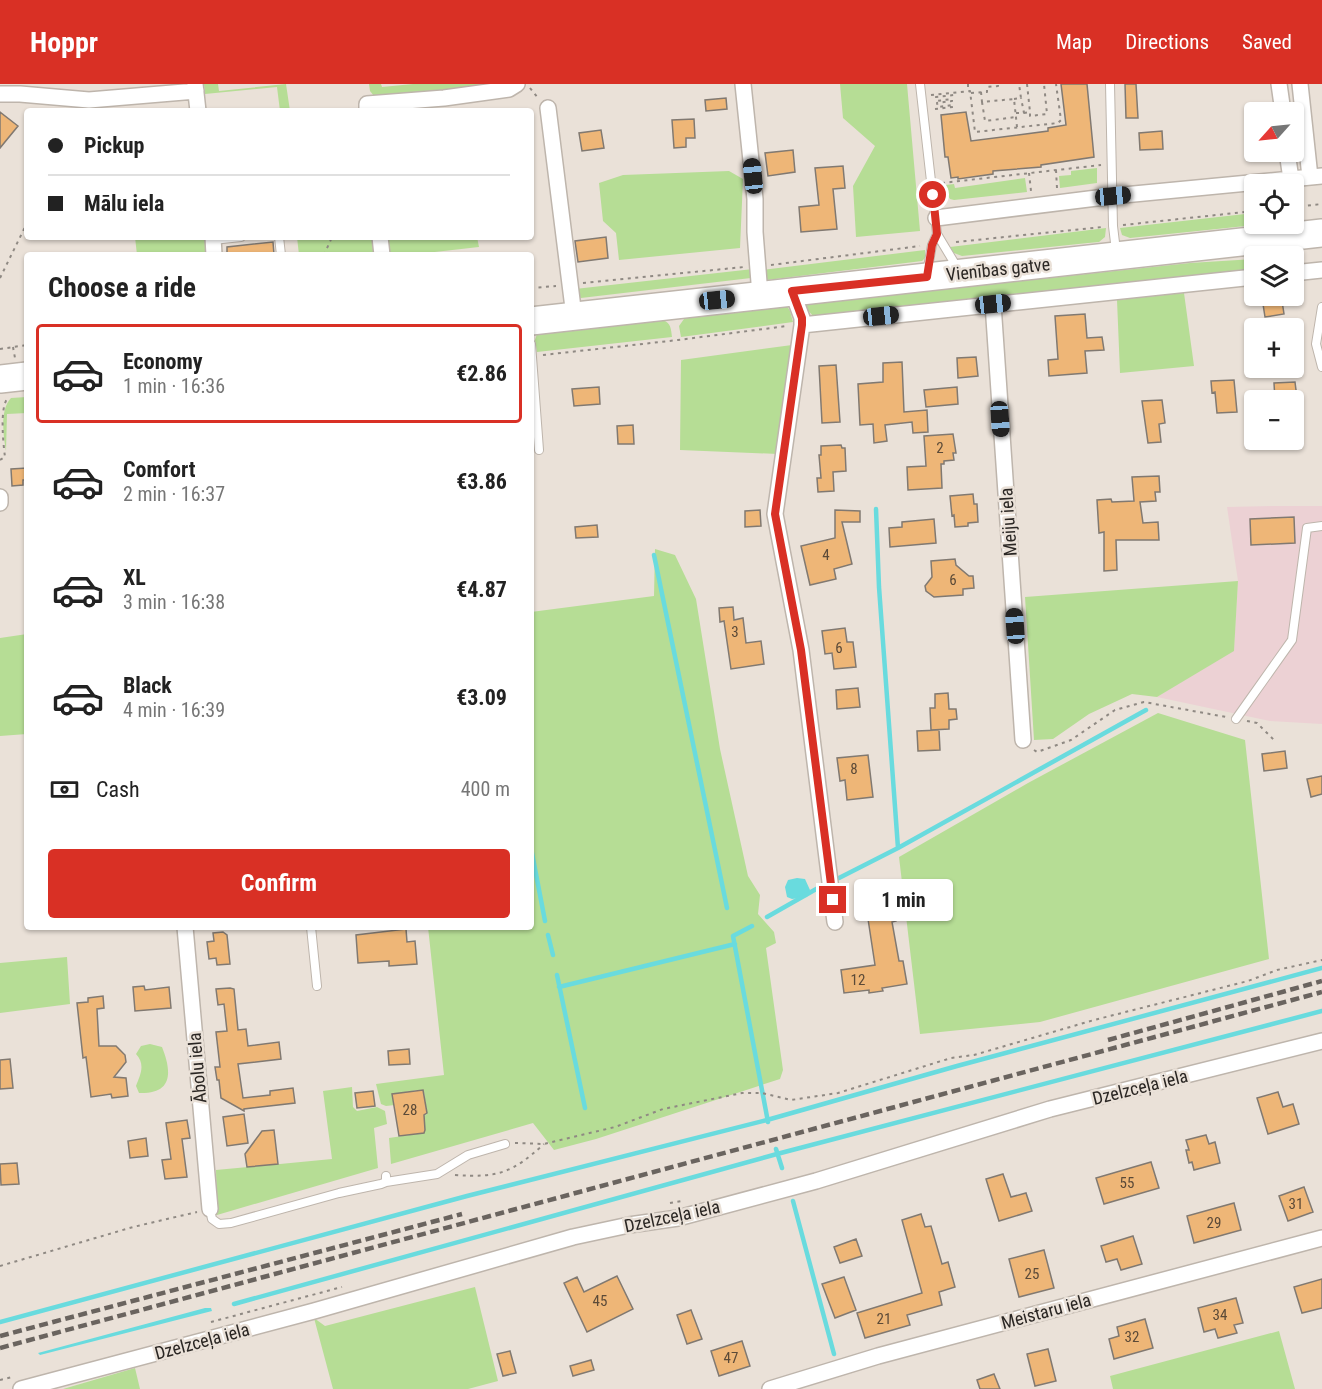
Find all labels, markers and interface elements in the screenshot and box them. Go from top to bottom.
text: Hoppr [30,26,98,59]
text: Map [1056,30,1092,54]
text: Directions [1125,30,1209,54]
text: Saved [1242,30,1292,54]
north arrow [1244,102,1304,162]
map controls [1244,102,1304,450]
text: Pickup [84,133,144,158]
car [742,157,764,195]
button: locate [1244,174,1304,234]
route start [919,181,946,208]
car [1094,185,1132,207]
text: Mālu iela [84,191,164,216]
button: layers [1244,246,1304,306]
street label: Vienības gatve [945,253,1051,285]
text: Choose a ride [48,272,196,304]
car [698,289,736,311]
car [974,293,1012,315]
car [862,305,900,327]
button: + [1244,318,1304,378]
icon: car [51,347,105,401]
text: Economy [123,349,203,374]
text: €2.86 [456,361,507,386]
text: 1 min · 16:36 [123,374,225,398]
button: − [1244,390,1304,450]
car [990,400,1010,438]
house number: 2 [936,439,944,457]
icon: car [51,455,105,509]
text: Comfort [123,457,196,482]
text: €3.86 [456,469,507,494]
text: 2 min · 16:37 [123,482,225,506]
street label: Meiju iela [995,487,1021,557]
house number: 4 [822,546,830,564]
icon: car [51,563,105,617]
text: XL [123,565,146,590]
house number: 6 [949,571,957,589]
text: €4.87 [456,577,507,602]
text: 3 min · 16:38 [123,590,225,614]
car [1005,607,1025,645]
house number: 3 [731,623,739,641]
house number: 6 [835,639,843,657]
icon: car [51,671,105,725]
text: Black [123,673,172,698]
text: €3.09 [456,685,507,710]
text: 4 min · 16:39 [123,698,225,722]
house number: 8 [850,760,858,778]
icon: cash [48,773,81,806]
text: Cash [96,777,140,802]
text: 400 m [461,777,510,801]
button: Confirm [48,849,510,918]
callout: 1 min [854,879,953,921]
route end [819,886,846,913]
text: 1 min [881,888,926,912]
house number: 12 [851,971,865,989]
street label: Ābolu iela [183,1032,211,1104]
street label: Dzelzceļa iela [1090,1065,1190,1110]
house number: 28 [403,1101,417,1119]
house number: 55 [1120,1174,1134,1192]
house number: 31 [1289,1195,1303,1213]
street label: Dzelzceļa iela [622,1196,722,1237]
house number: 29 [1207,1214,1221,1232]
house number: 25 [1025,1265,1039,1283]
street label: Meistaru iela [999,1289,1093,1333]
house number: 45 [593,1292,607,1310]
house number: 34 [1213,1306,1227,1324]
house number: 21 [877,1310,891,1328]
street label: Dzelzceļa iela [152,1318,252,1365]
house number: 32 [1125,1328,1139,1346]
house number: 47 [724,1349,738,1367]

